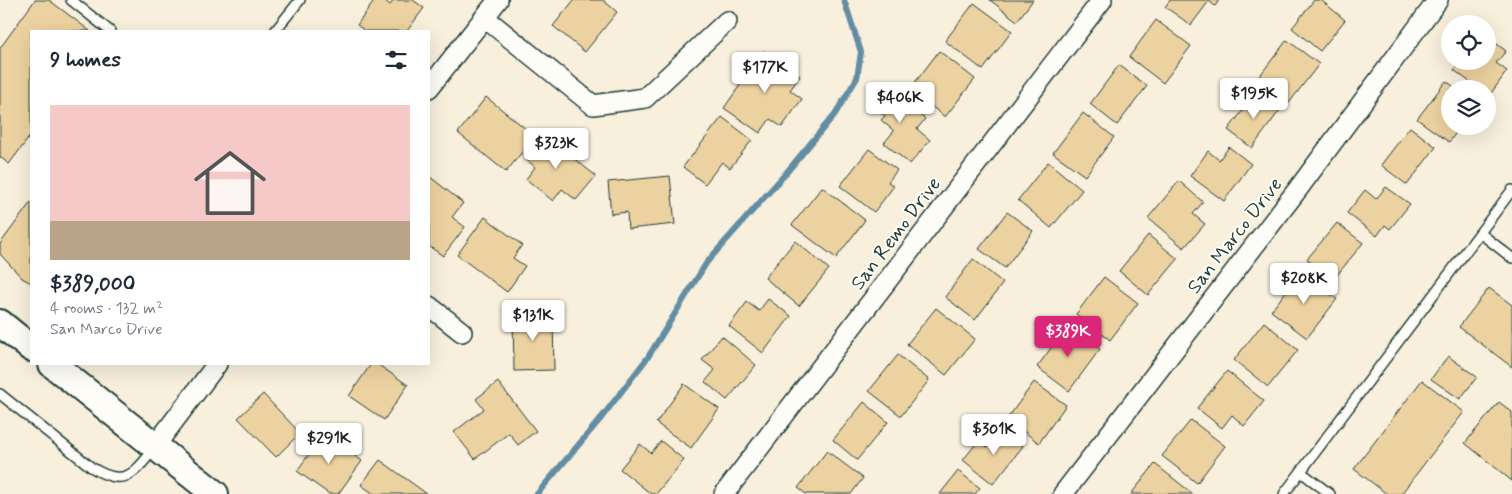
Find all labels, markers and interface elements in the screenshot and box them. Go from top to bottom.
map controls [1441,15,1496,135]
button: locate [1441,15,1496,70]
text: 9 homes [50,46,121,74]
icon: filters [382,46,410,74]
pin: $177K [730,52,800,94]
text: $177K [743,57,787,78]
pin: $195K [1219,78,1289,120]
button: layers [1441,80,1496,135]
pin: $406K [865,82,935,124]
text: $195K [1231,83,1277,104]
text: $406K [877,87,923,108]
pin: $323K [521,128,591,170]
text: $323K [535,133,577,154]
icon: home [185,138,275,228]
street label: San Remo Drive [845,172,948,296]
street label: San Marco Drive [1181,172,1289,300]
pin: $208K [1269,262,1339,305]
text: $208K [1281,268,1327,289]
text: $389,000 [50,270,135,298]
text: 4 rooms · 132 m² [50,298,163,319]
pin: $131K [498,300,568,342]
text: $131K [513,305,553,326]
pin: $389K [1033,316,1103,358]
text: San Marco Drive [50,319,162,340]
text: $389K [1045,321,1091,342]
pin: $301K [959,414,1029,456]
text: $301K [972,419,1016,440]
pin: $291K [294,422,364,465]
text: $291K [307,428,351,449]

